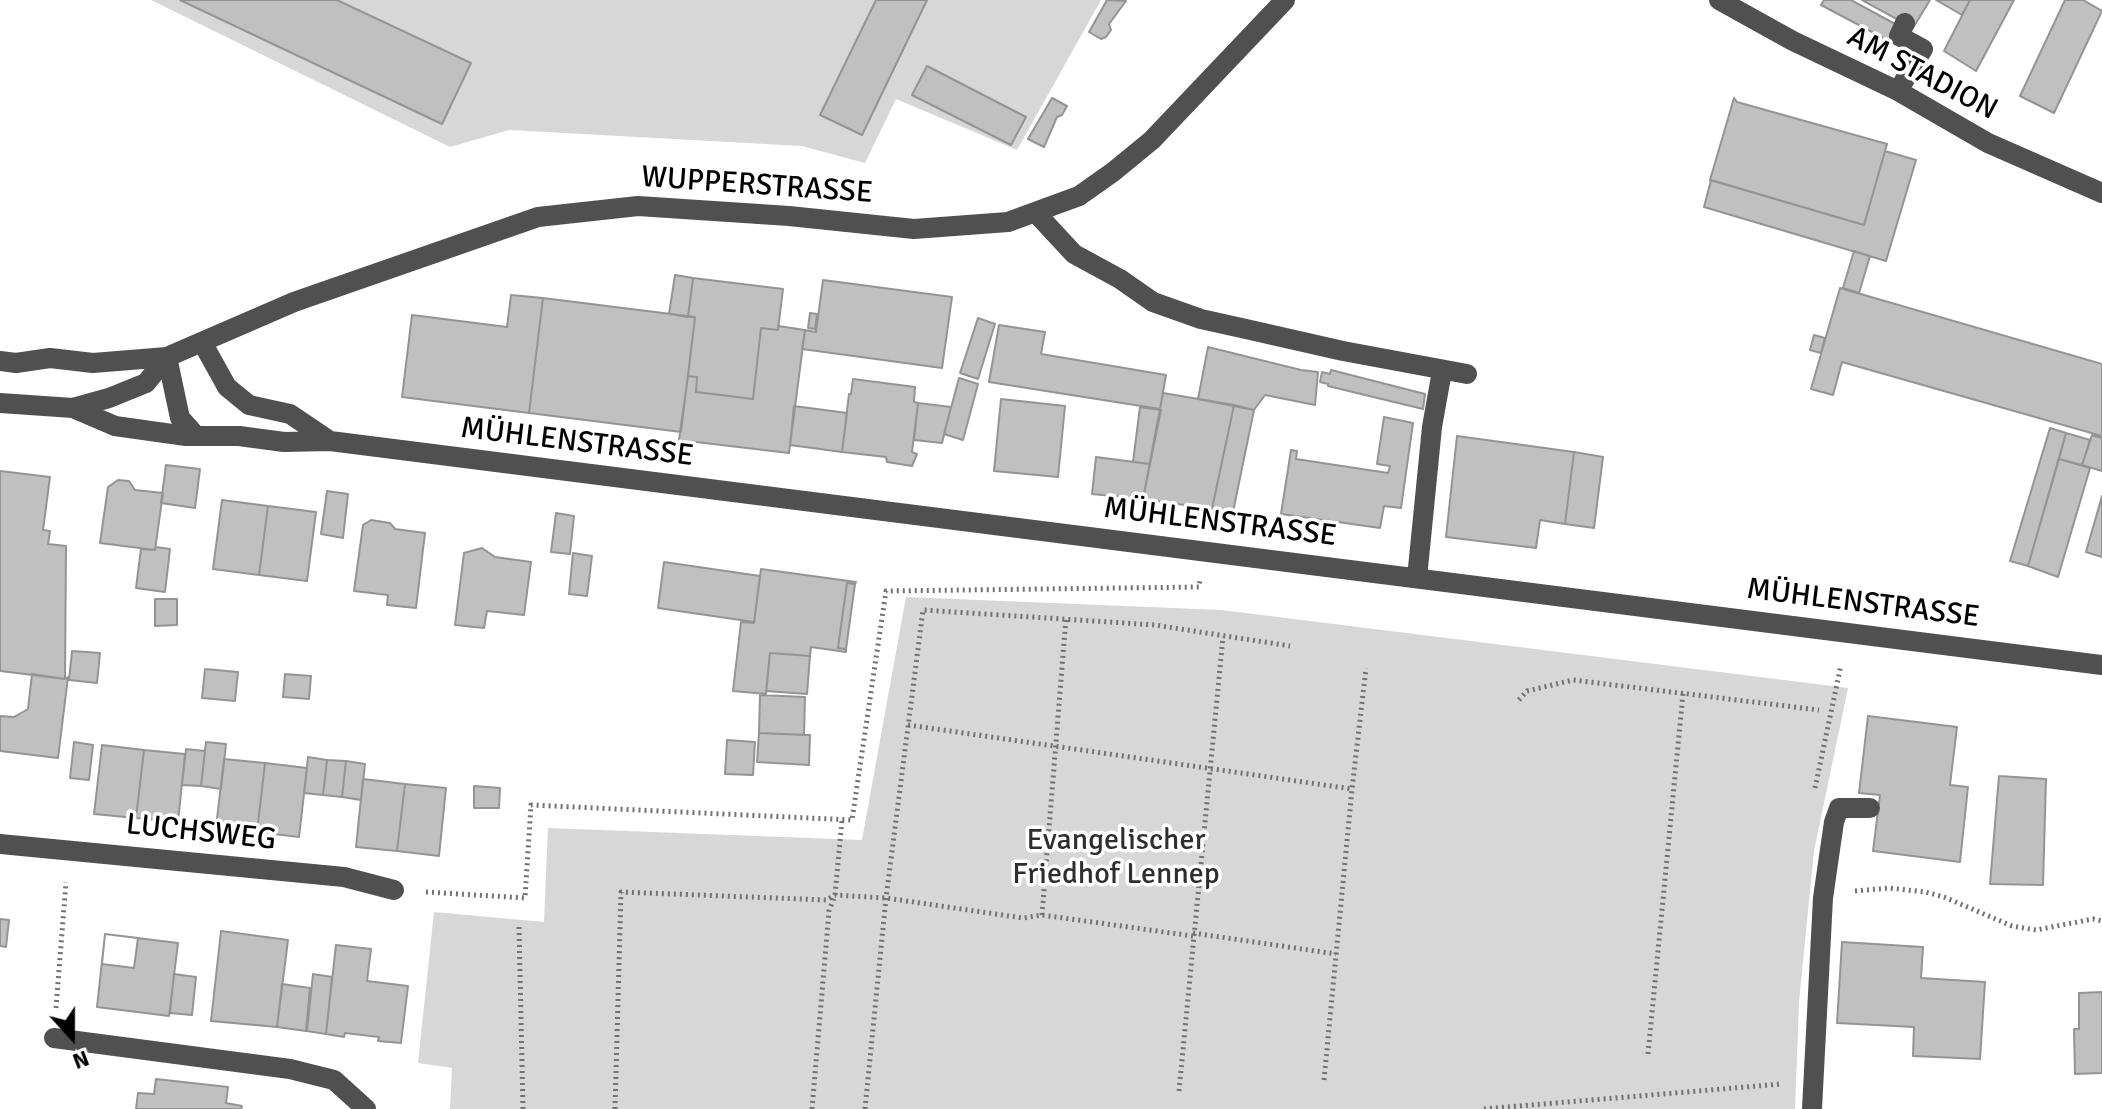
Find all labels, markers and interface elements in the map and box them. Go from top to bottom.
street label: AM STADION [1841,19,2003,129]
street label: WUPPERSTRASSE [640,160,874,212]
street label: MÜHLENSTRASSE [458,411,696,475]
street label: MÜHLENSTRASSE [1101,491,1339,555]
street label: MÜHLENSTRASSE [1744,572,1982,636]
street label: LUCHSWEG [124,807,278,859]
park label: Evangelischer Friedhof Lennep [1012,823,1220,894]
north arrow [32,997,112,1077]
text: N [69,1045,93,1075]

